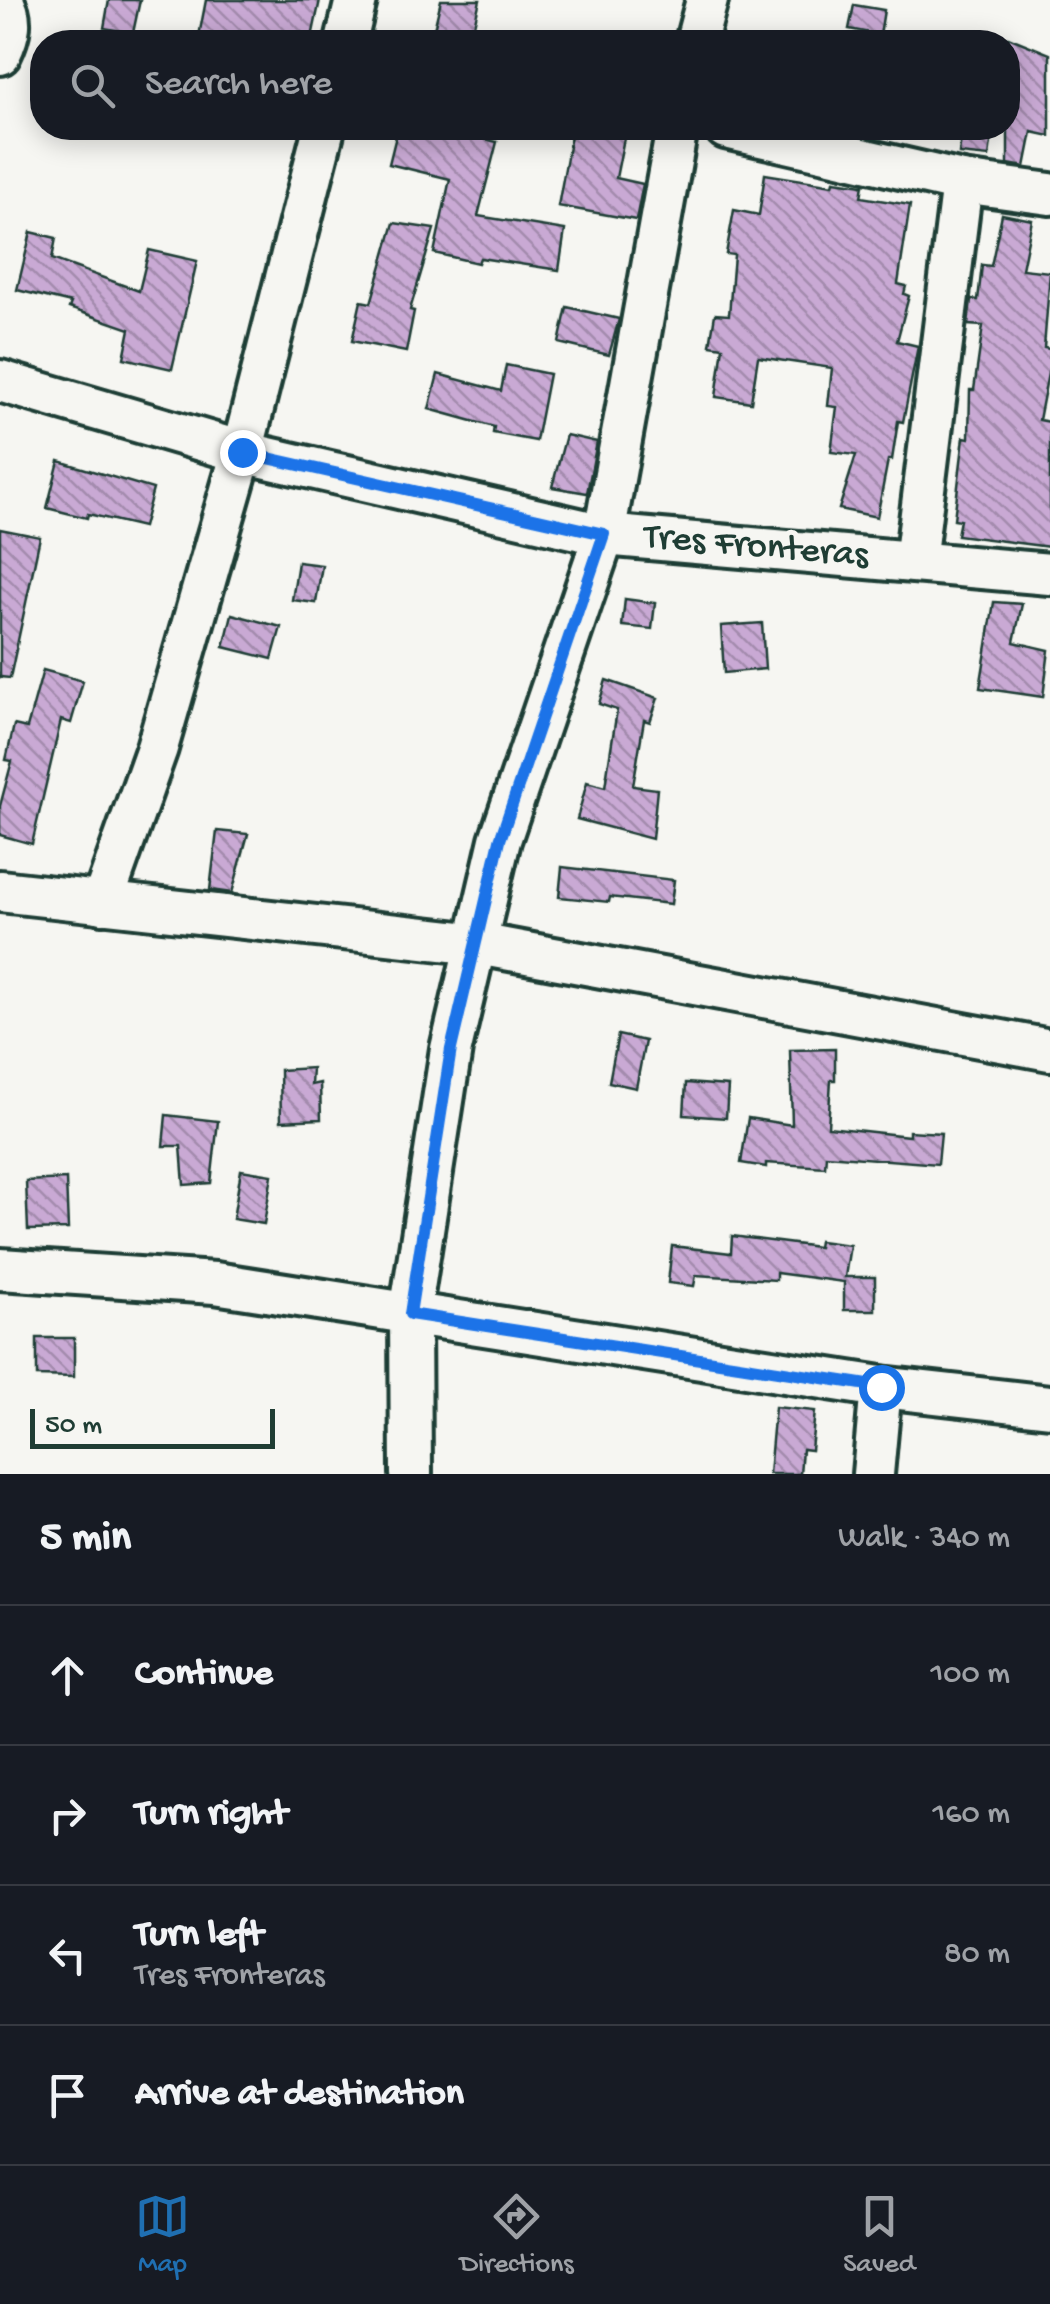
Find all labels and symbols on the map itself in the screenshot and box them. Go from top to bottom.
route end [220,430,266,476]
street label: Tres Fronteras [640,516,871,580]
route start [859,1365,905,1411]
scale bar [30,1404,275,1448]

